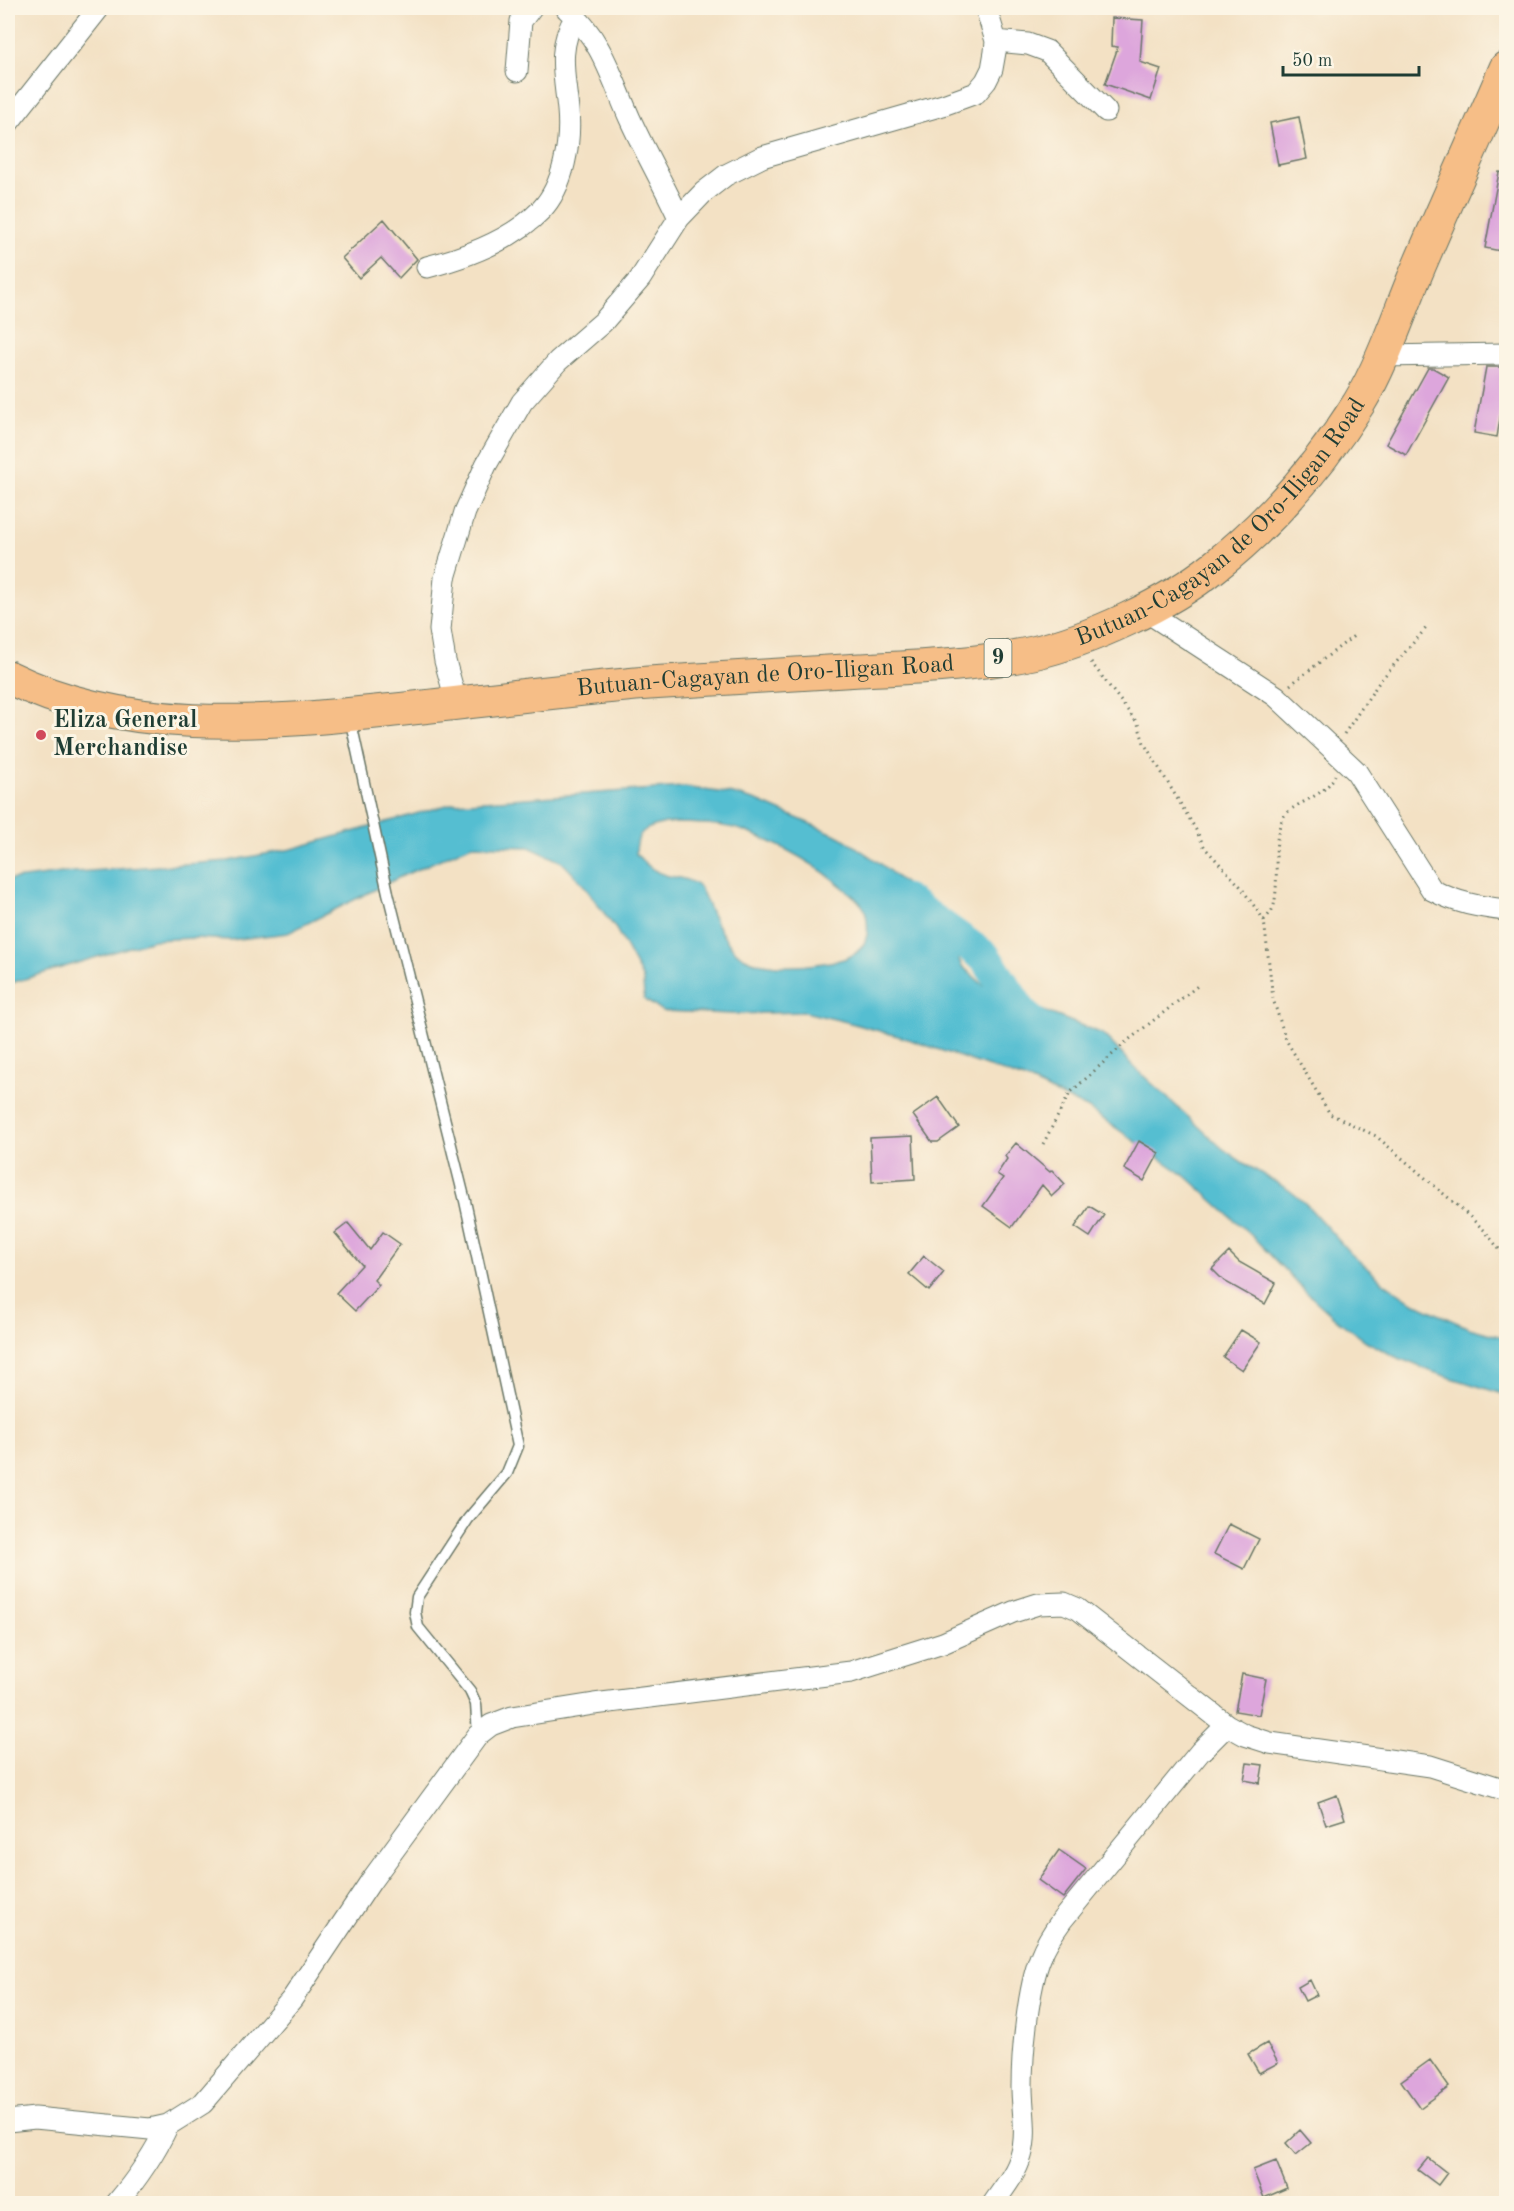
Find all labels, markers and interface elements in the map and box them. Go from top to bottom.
scale bar [1283,39,1420,77]
text: 50 m [1292,52,1332,70]
street label: Butuan-Cagayan de Oro-Iligan Road [1073,394,1371,651]
road number: 9 [984,639,1012,677]
street label: Butuan-Cagayan de Oro-Iligan Road [575,652,955,702]
place label: Eliza General Merchandise [53,709,197,761]
marker: Eliza General Merchandise [34,728,48,742]

